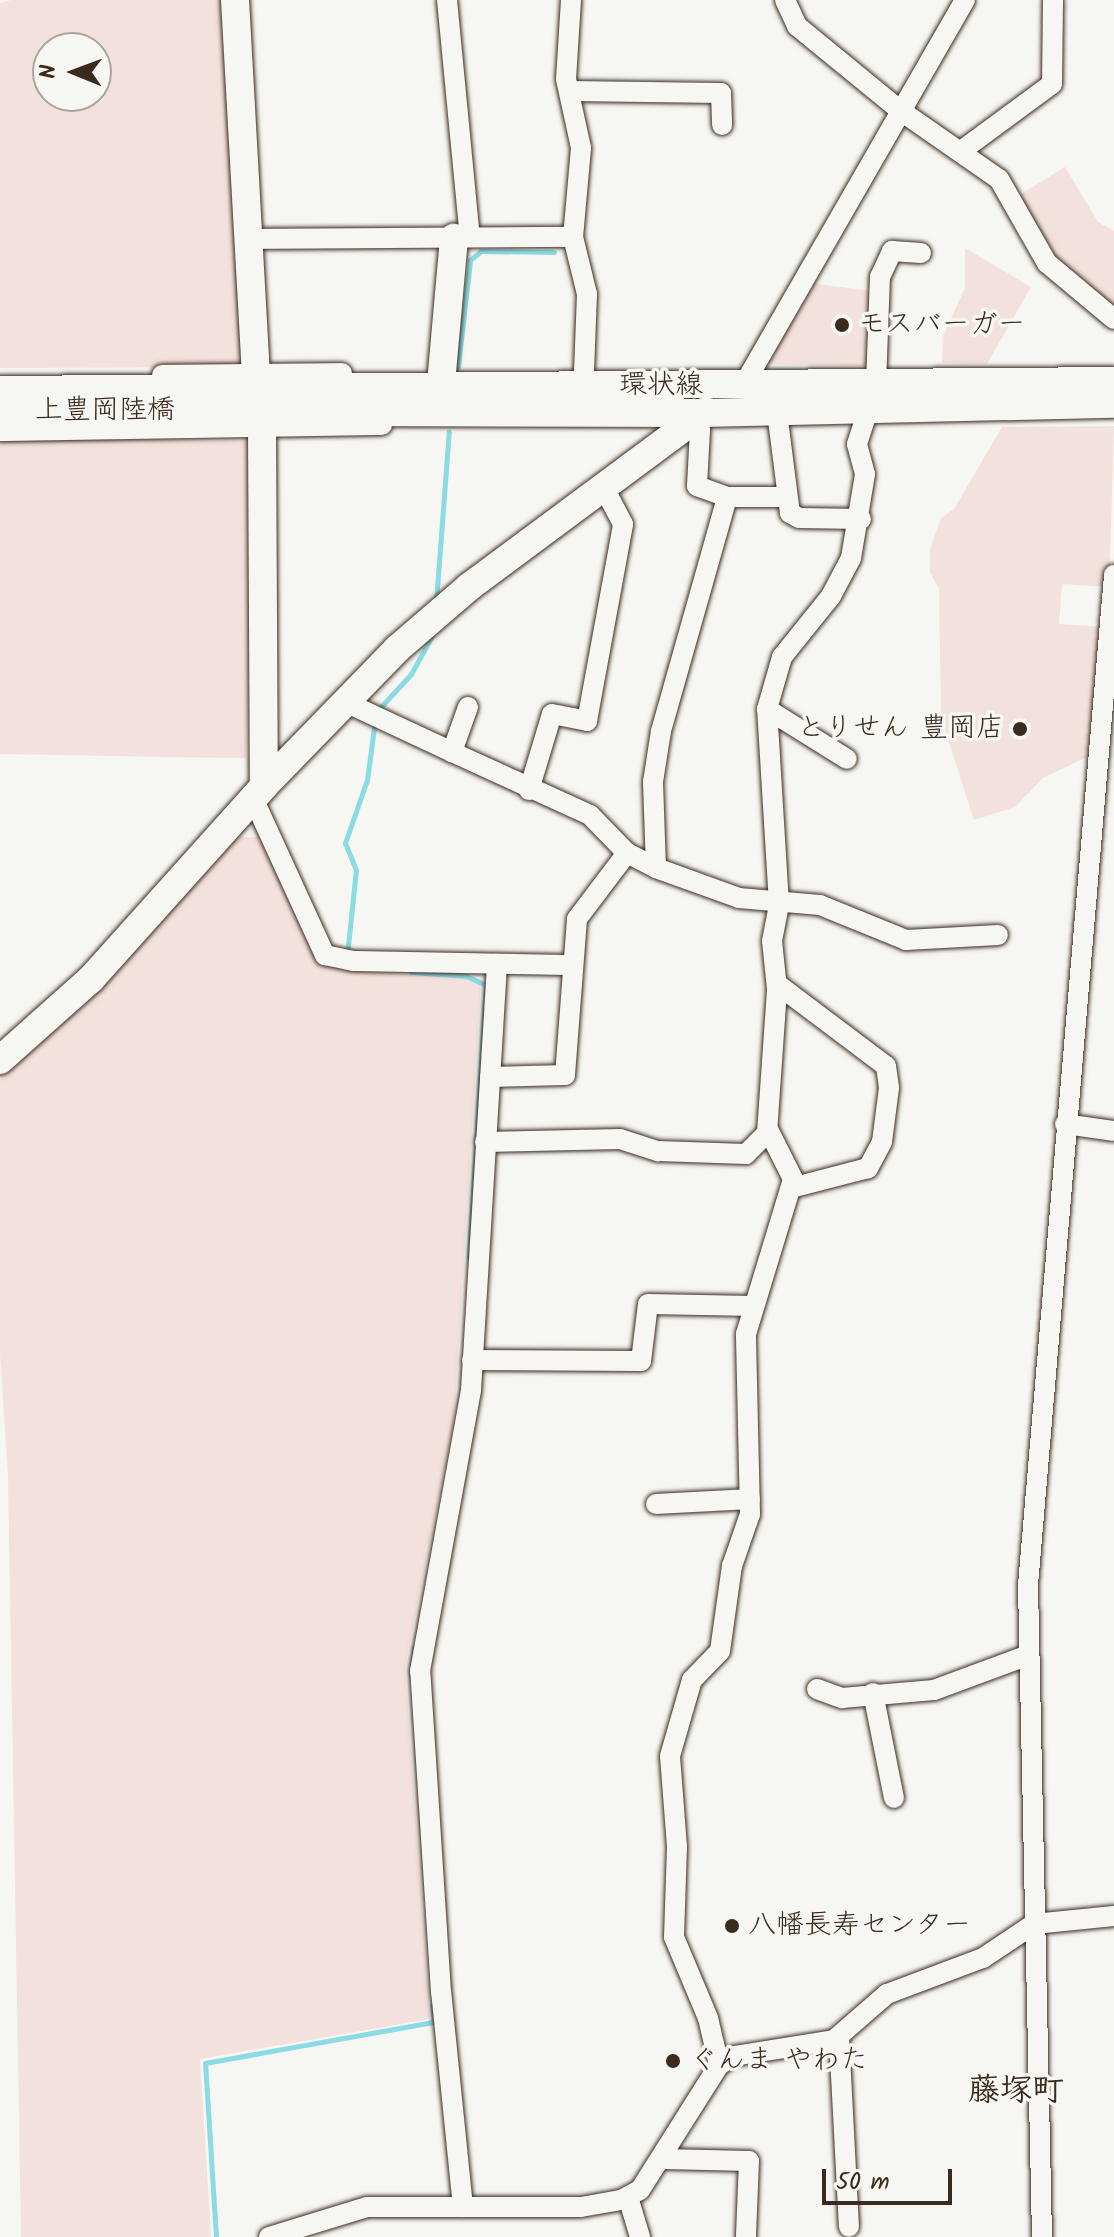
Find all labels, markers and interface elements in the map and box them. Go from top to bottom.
north arrow [32,32,112,112]
text: N [32,64,67,79]
place label: モスバーガー [858,308,1026,342]
marker: モスバーガー [833,316,851,334]
street label: 環状線 [619,369,703,403]
street label: 上豊岡陸橋 [35,394,175,428]
place label: とりせん 豊岡店 [797,712,1004,746]
marker: とりせん 豊岡店 [1011,720,1029,738]
place label: 八幡長寿センター [748,1909,972,1943]
marker: 八幡長寿センター [723,1917,741,1935]
place label: ぐんま やわた [689,2044,868,2078]
marker: ぐんま やわた [664,2052,682,2070]
district label: 藤塚町 [968,2073,1064,2111]
scale bar [826,2153,956,2203]
text: 50 m [836,2163,890,2202]

